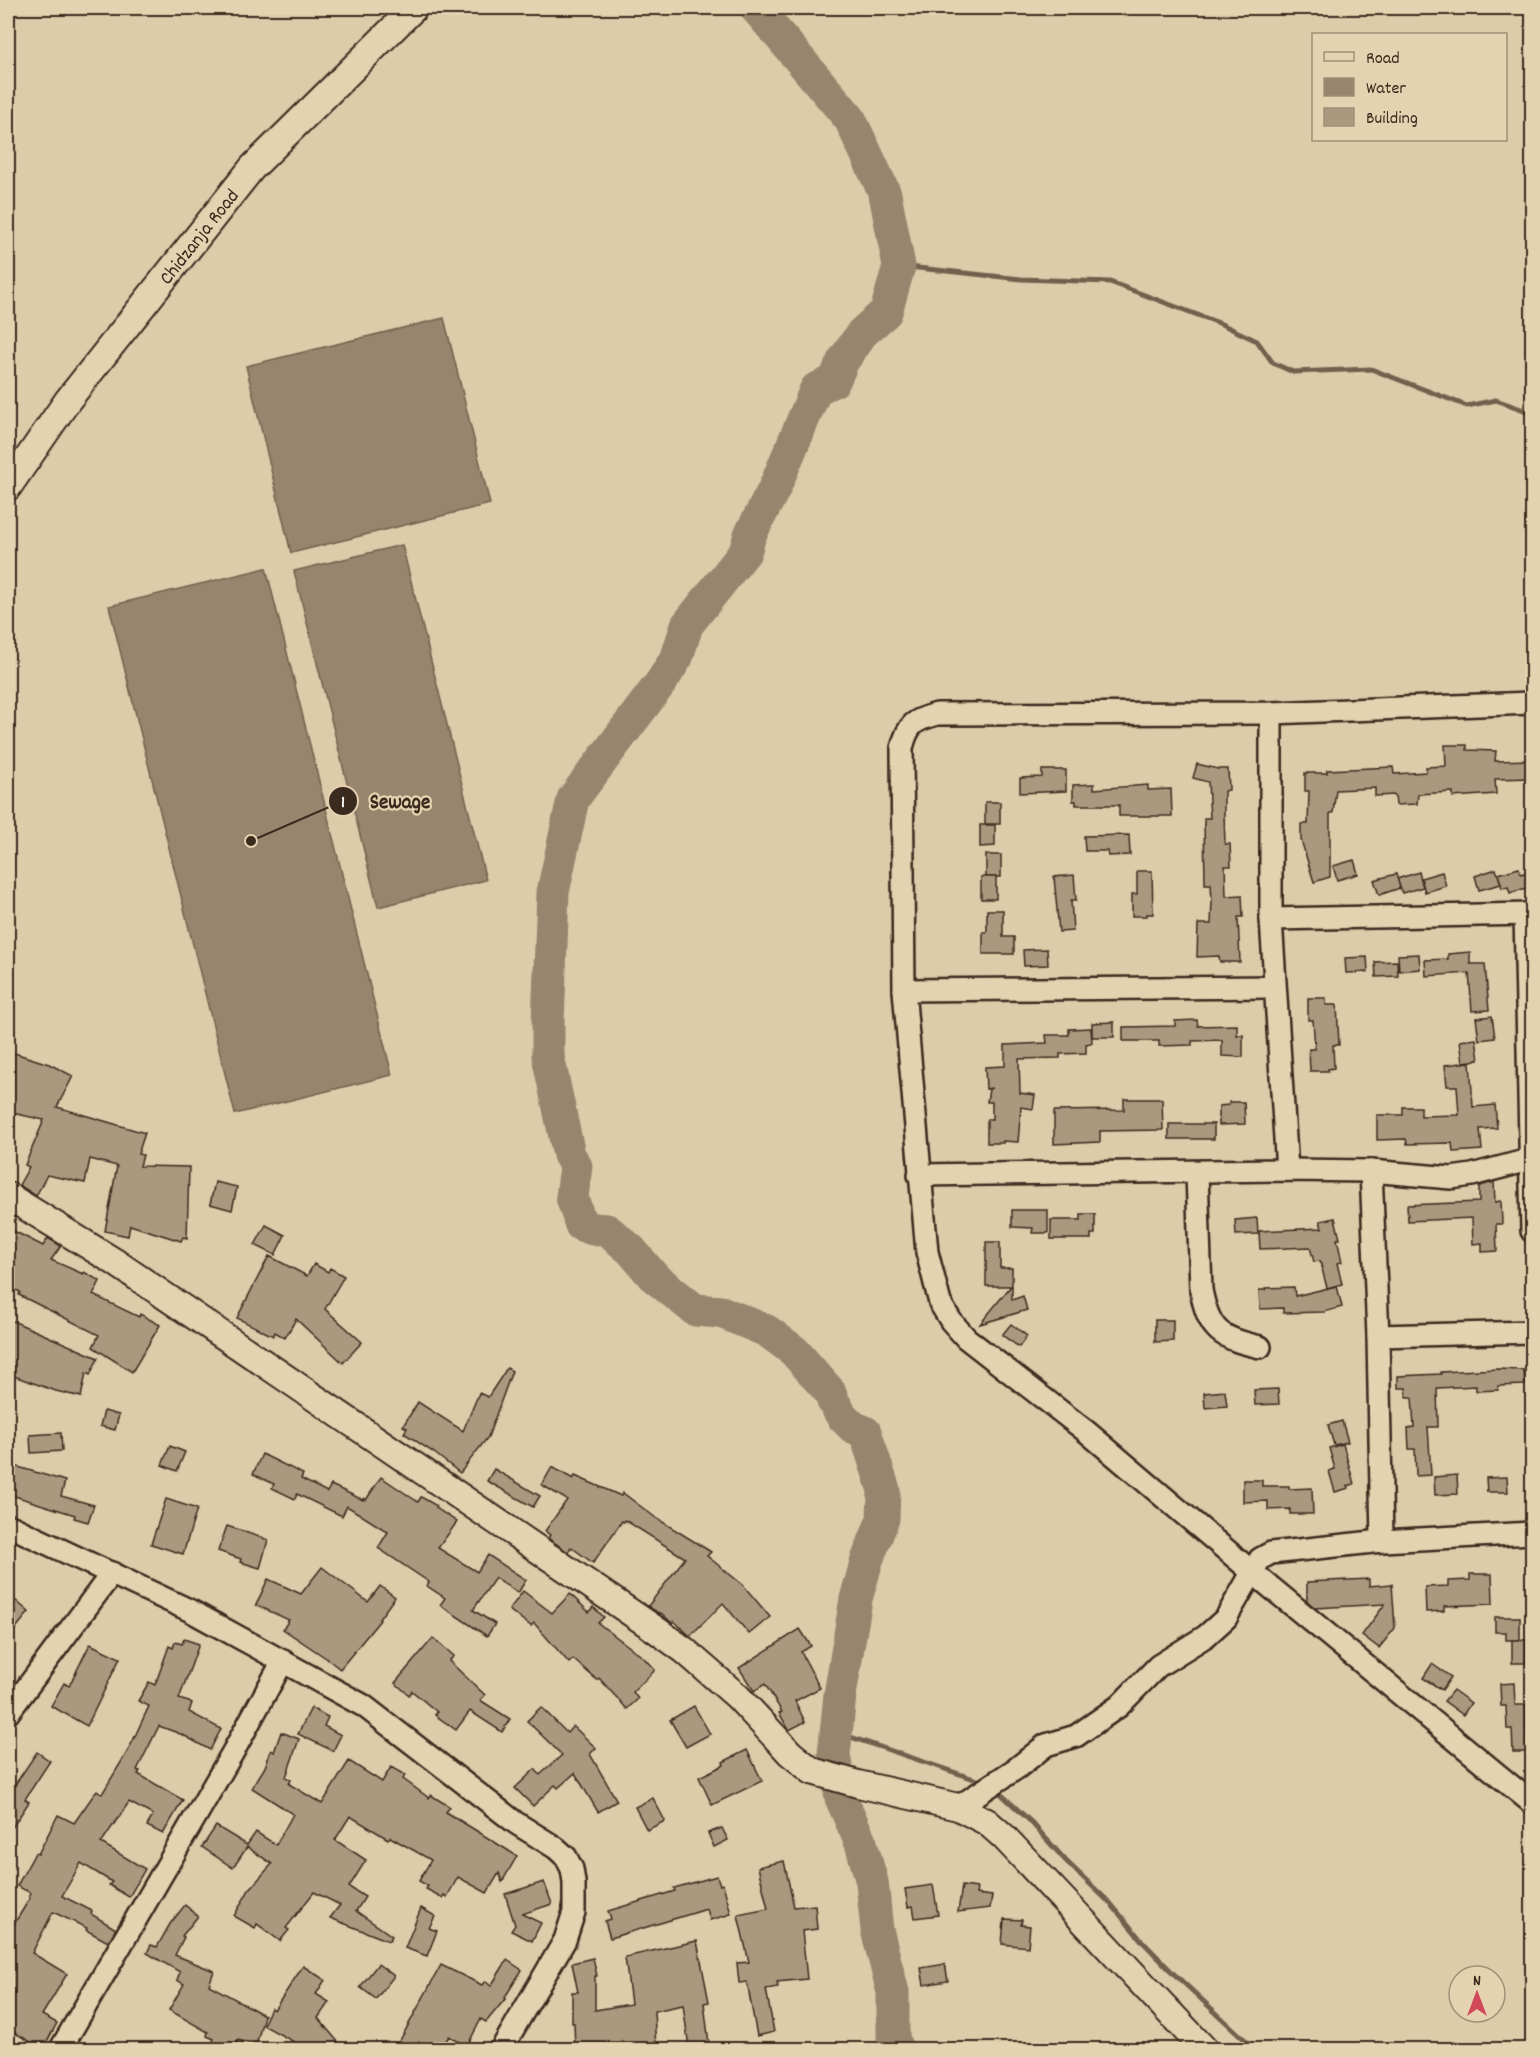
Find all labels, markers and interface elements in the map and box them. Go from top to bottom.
legend [1312,33,1507,141]
text: Road [1366,47,1400,72]
text: Water [1366,77,1406,102]
text: Building [1366,107,1418,132]
street label: Chidzanja Road [154,184,247,292]
callout: Sewage [328,781,442,820]
text: Sewage [370,789,430,819]
text: 1 [341,791,345,816]
north arrow [1447,1964,1507,2024]
text: N [1473,1970,1481,1993]

